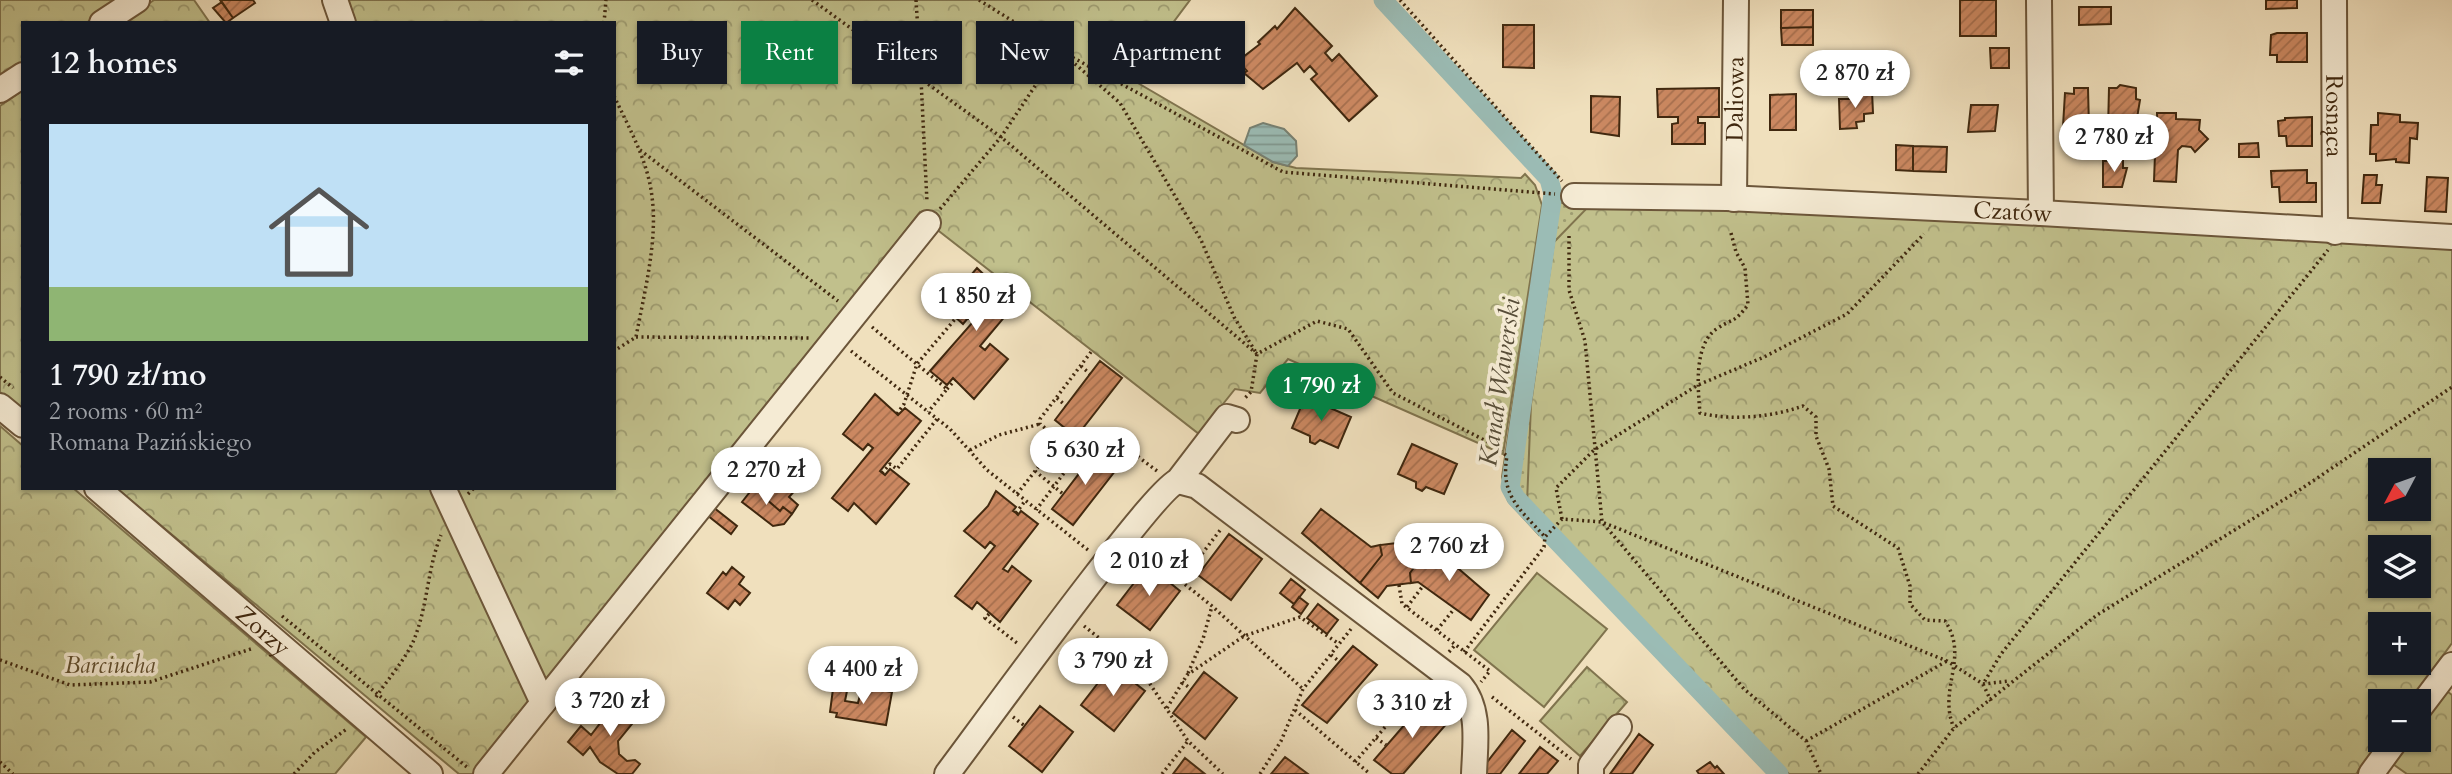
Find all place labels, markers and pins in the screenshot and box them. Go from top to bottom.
pin: 2 870 zł [1783,50,1927,110]
pin: 2 780 zł [2042,114,2186,174]
pin: 1 850 zł [904,274,1048,333]
pin: 1 790 zł [1249,364,1393,423]
pin: 5 630 zł [1013,428,1157,487]
pin: 2 270 zł [694,448,838,507]
pin: 2 760 zł [1377,524,1521,583]
pin: 2 010 zł [1077,538,1221,598]
pin: 3 790 zł [1041,638,1185,698]
pin: 4 400 zł [791,646,935,706]
pin: 3 720 zł [538,678,682,738]
pin: 3 310 zł [1340,680,1484,740]

